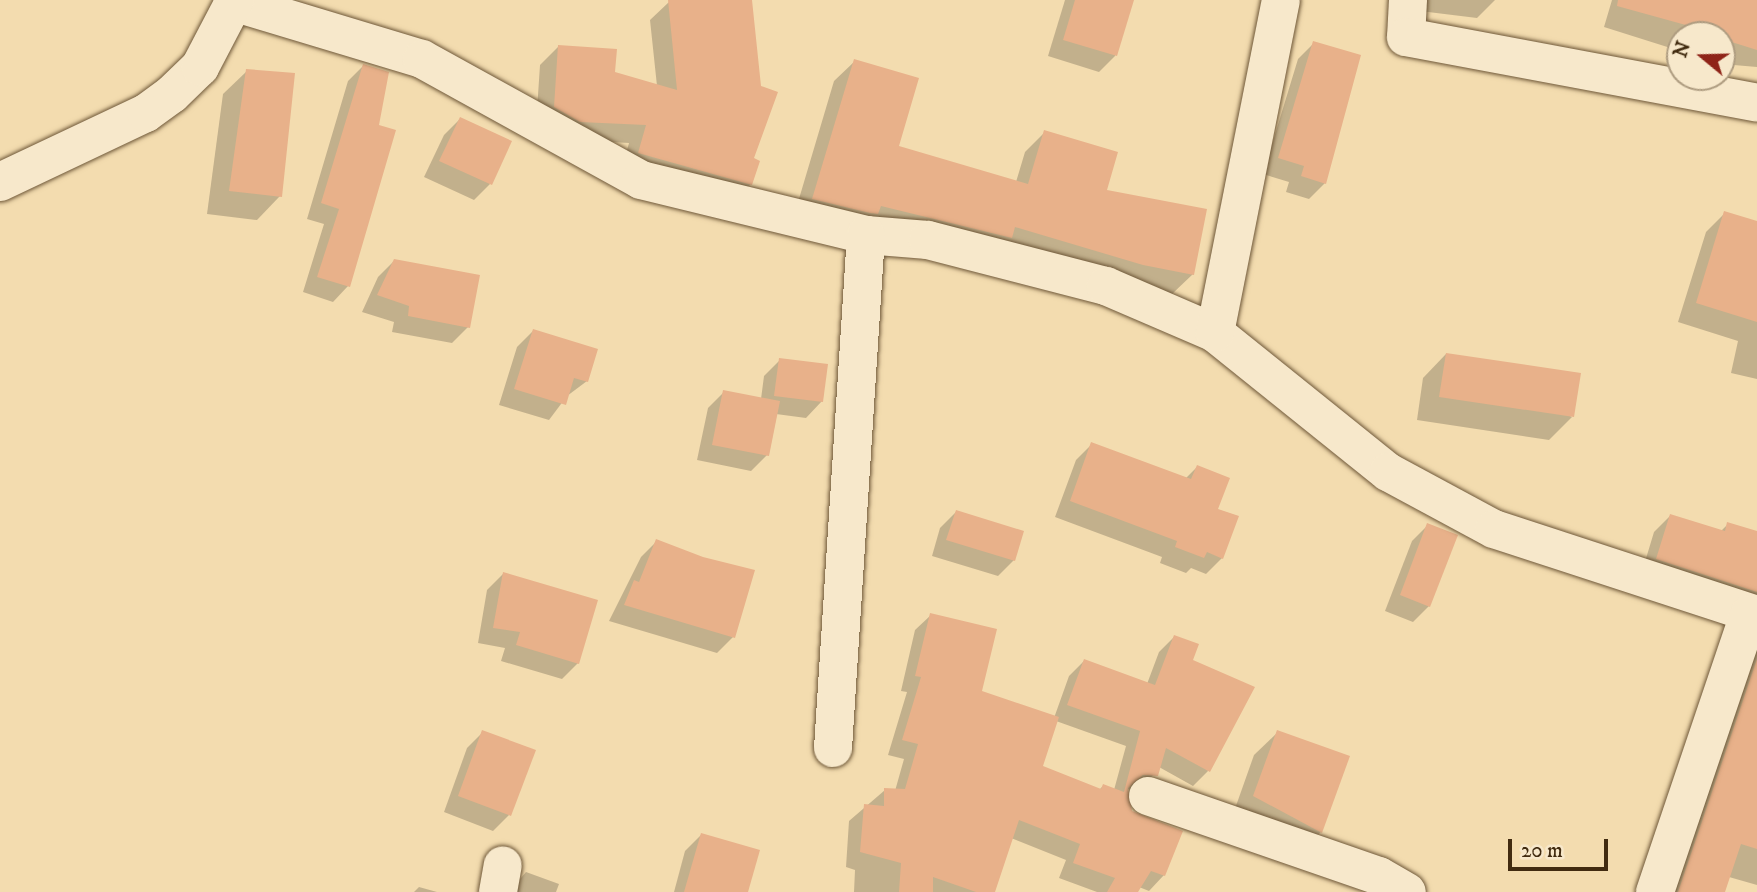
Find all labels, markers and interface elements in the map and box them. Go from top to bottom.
north arrow [1666,21,1736,91]
text: N [1669,39,1696,61]
scale bar [1512,826,1612,870]
text: 20 m [1521,838,1563,864]

